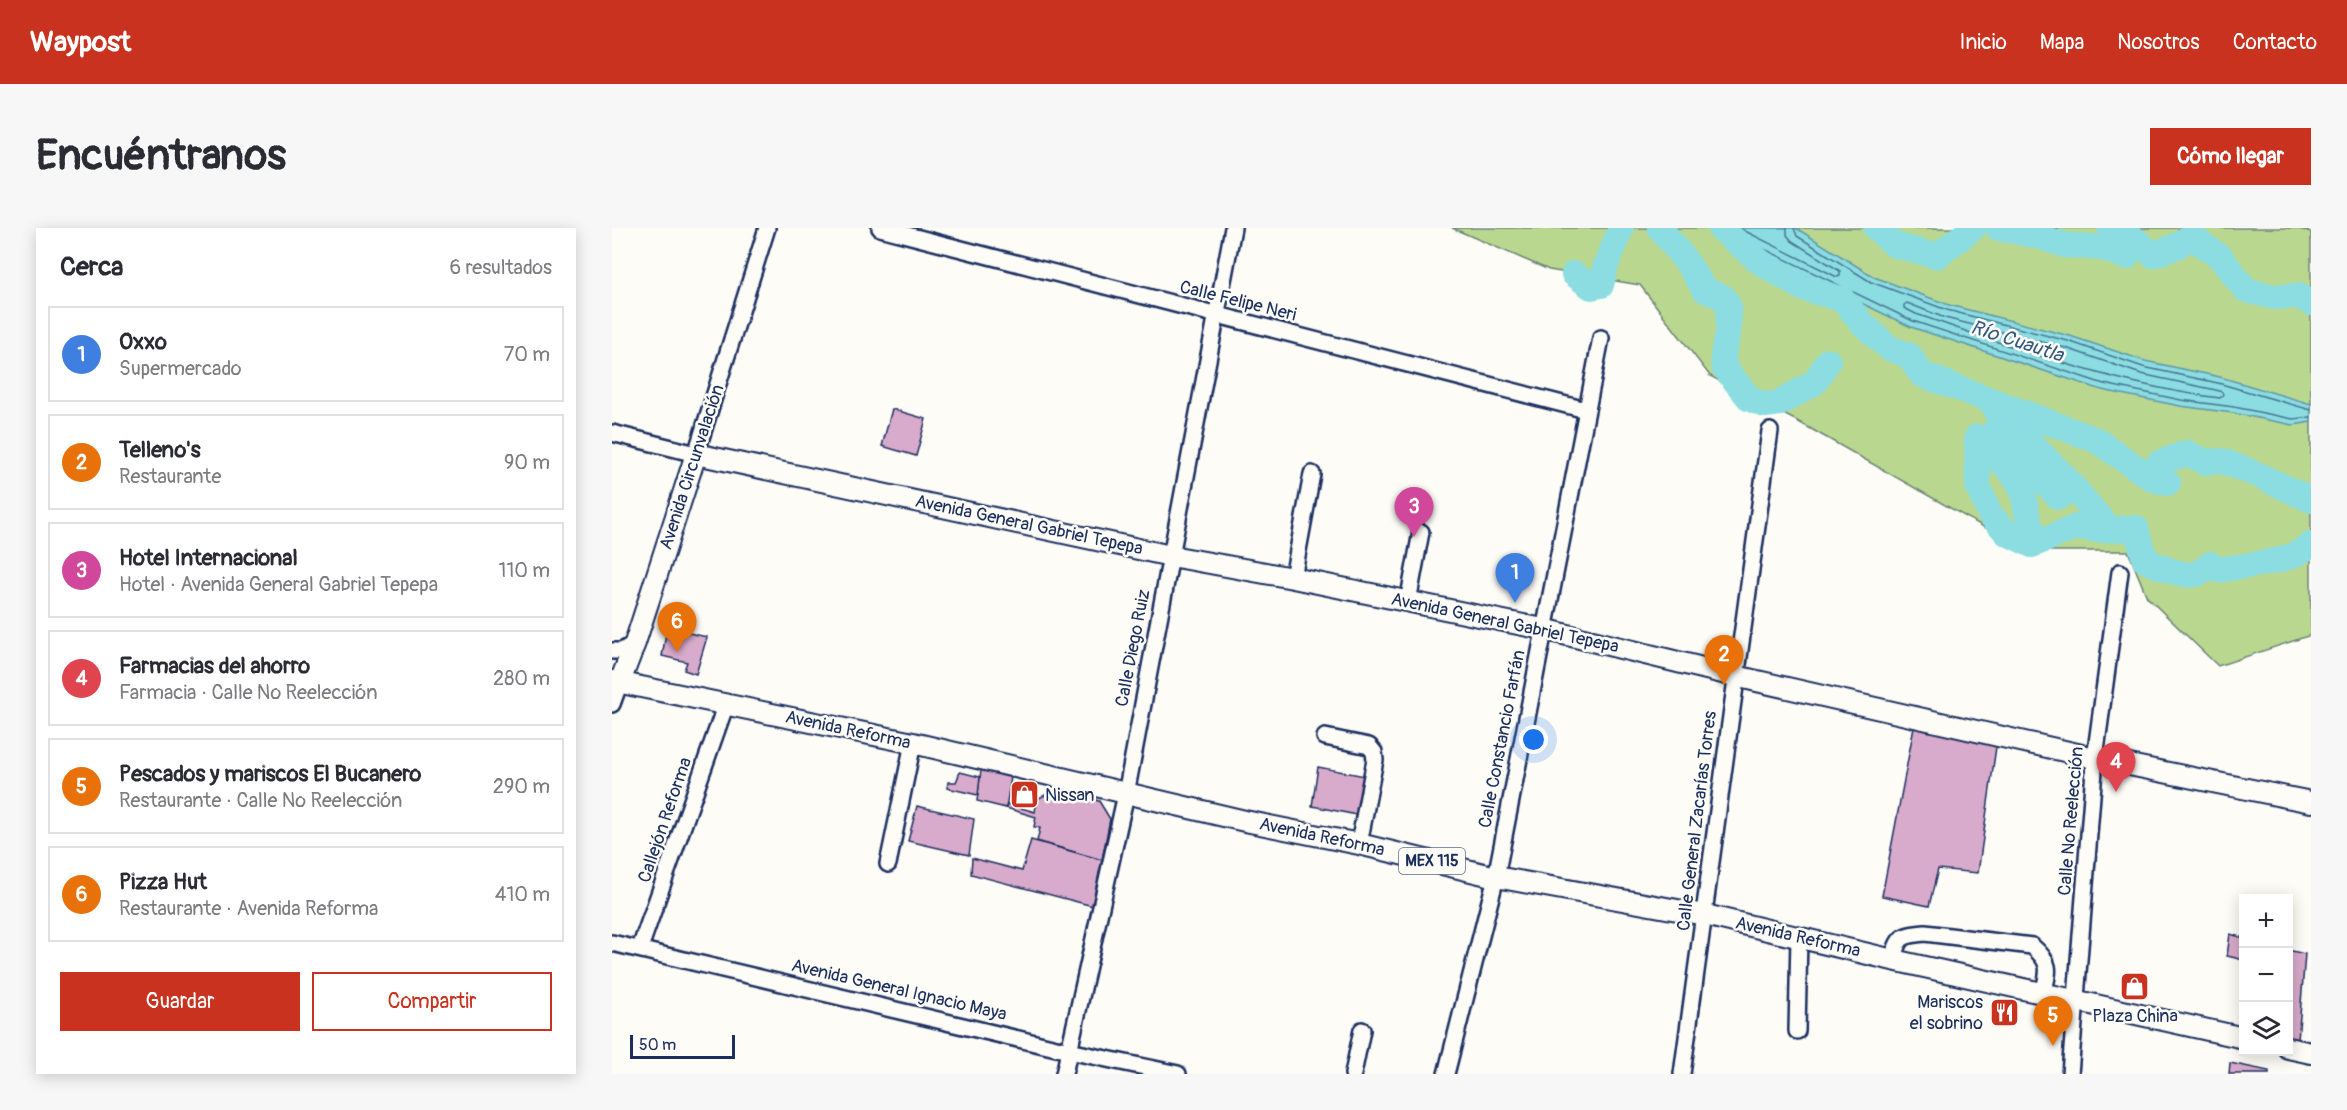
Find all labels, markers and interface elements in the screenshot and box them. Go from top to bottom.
text: Waypost [30,25,131,60]
text: Inicio [1960,29,2007,56]
text: Mapa [2040,29,2084,56]
text: Nosotros [2117,29,2200,56]
text: Contacto [2233,29,2317,56]
button: Cómo llegar [2150,128,2311,185]
text: Encuéntranos [36,130,286,182]
text: Cerca [60,251,123,283]
text: 6 resultados [450,255,552,280]
street label: Calle Felipe Neri [1177,275,1299,327]
water label: Río Cuautla [1968,314,2068,368]
text: Oxxo [119,328,167,356]
text: 1 [78,342,85,367]
text: 70 m [504,342,550,367]
text: Supermercado [119,356,242,381]
street label: Avenida Circunvalación [654,381,730,553]
text: Telleno's [119,436,201,464]
text: 2 [76,450,87,475]
text: 90 m [504,450,550,475]
text: Restaurante [119,464,221,489]
pin: 3 [1394,488,1434,537]
street label: Avenida General Gabriel Tepepa [913,490,1145,560]
text: Hotel Internacional [119,544,298,572]
pin: 1 [1496,554,1534,603]
text: 3 [76,558,87,583]
text: 110 m [499,558,550,583]
text: Hotel · Avenida General Gabriel Tepepa [119,572,438,597]
street label: Calle Diego Ruiz [1110,587,1156,709]
street label: Avenida General Gabriel Tepepa [1389,588,1621,658]
pin: 6 [658,602,696,652]
pin: 2 [1704,636,1744,685]
street label: Calle Constancio Farfán [1473,648,1531,830]
text: Farmacias del ahorro [119,652,310,680]
text: 4 [76,666,87,691]
text: 280 m [493,666,550,691]
text: Farmacia · Calle No Reelección [119,680,378,705]
street label: Avenida Reforma [783,705,913,755]
street label: Calle General Zacarías Torres [1672,710,1722,932]
your location [1519,725,1548,754]
pin: 4 [2096,742,2136,792]
street label: Calle No Reelección [2053,746,2089,896]
street label: Callejón Reforma [633,754,697,886]
text: Pescados y mariscos El Bucanero [119,760,421,788]
text: 5 [76,774,87,799]
text: 290 m [493,774,550,799]
shop icon: Nissan [1008,779,1040,811]
place label: Nissan [1045,784,1094,807]
text: Restaurante · Calle No Reelección [119,788,402,813]
street label: Avenida Reforma [1257,812,1387,862]
road number: MEX 115 [1399,848,1465,874]
text: Pizza Hut [119,868,207,896]
text: 6 [76,882,87,907]
text: 410 m [495,882,550,907]
map controls [2239,894,2293,1056]
button: + [2239,894,2293,948]
text: Restaurante · Avenida Reforma [119,896,378,921]
street label: Avenida Reforma [1733,911,1863,963]
button: − [2239,948,2293,1002]
street label: Avenida General Ignacio Maya [789,954,1009,1026]
shop icon: Plaza China [2119,971,2151,1003]
button: Guardar [60,972,300,1031]
button: Compartir [312,972,552,1031]
place label: Mariscos el sobrino [1910,991,1983,1035]
restaurant icon: Mariscos el sobrino [1988,996,2020,1028]
pin: 5 [2034,996,2072,1046]
button: layers [2239,1002,2293,1056]
place label: Plaza China [2092,1005,2178,1028]
scale bar [630,1032,735,1060]
text: 50 m [639,1035,676,1055]

